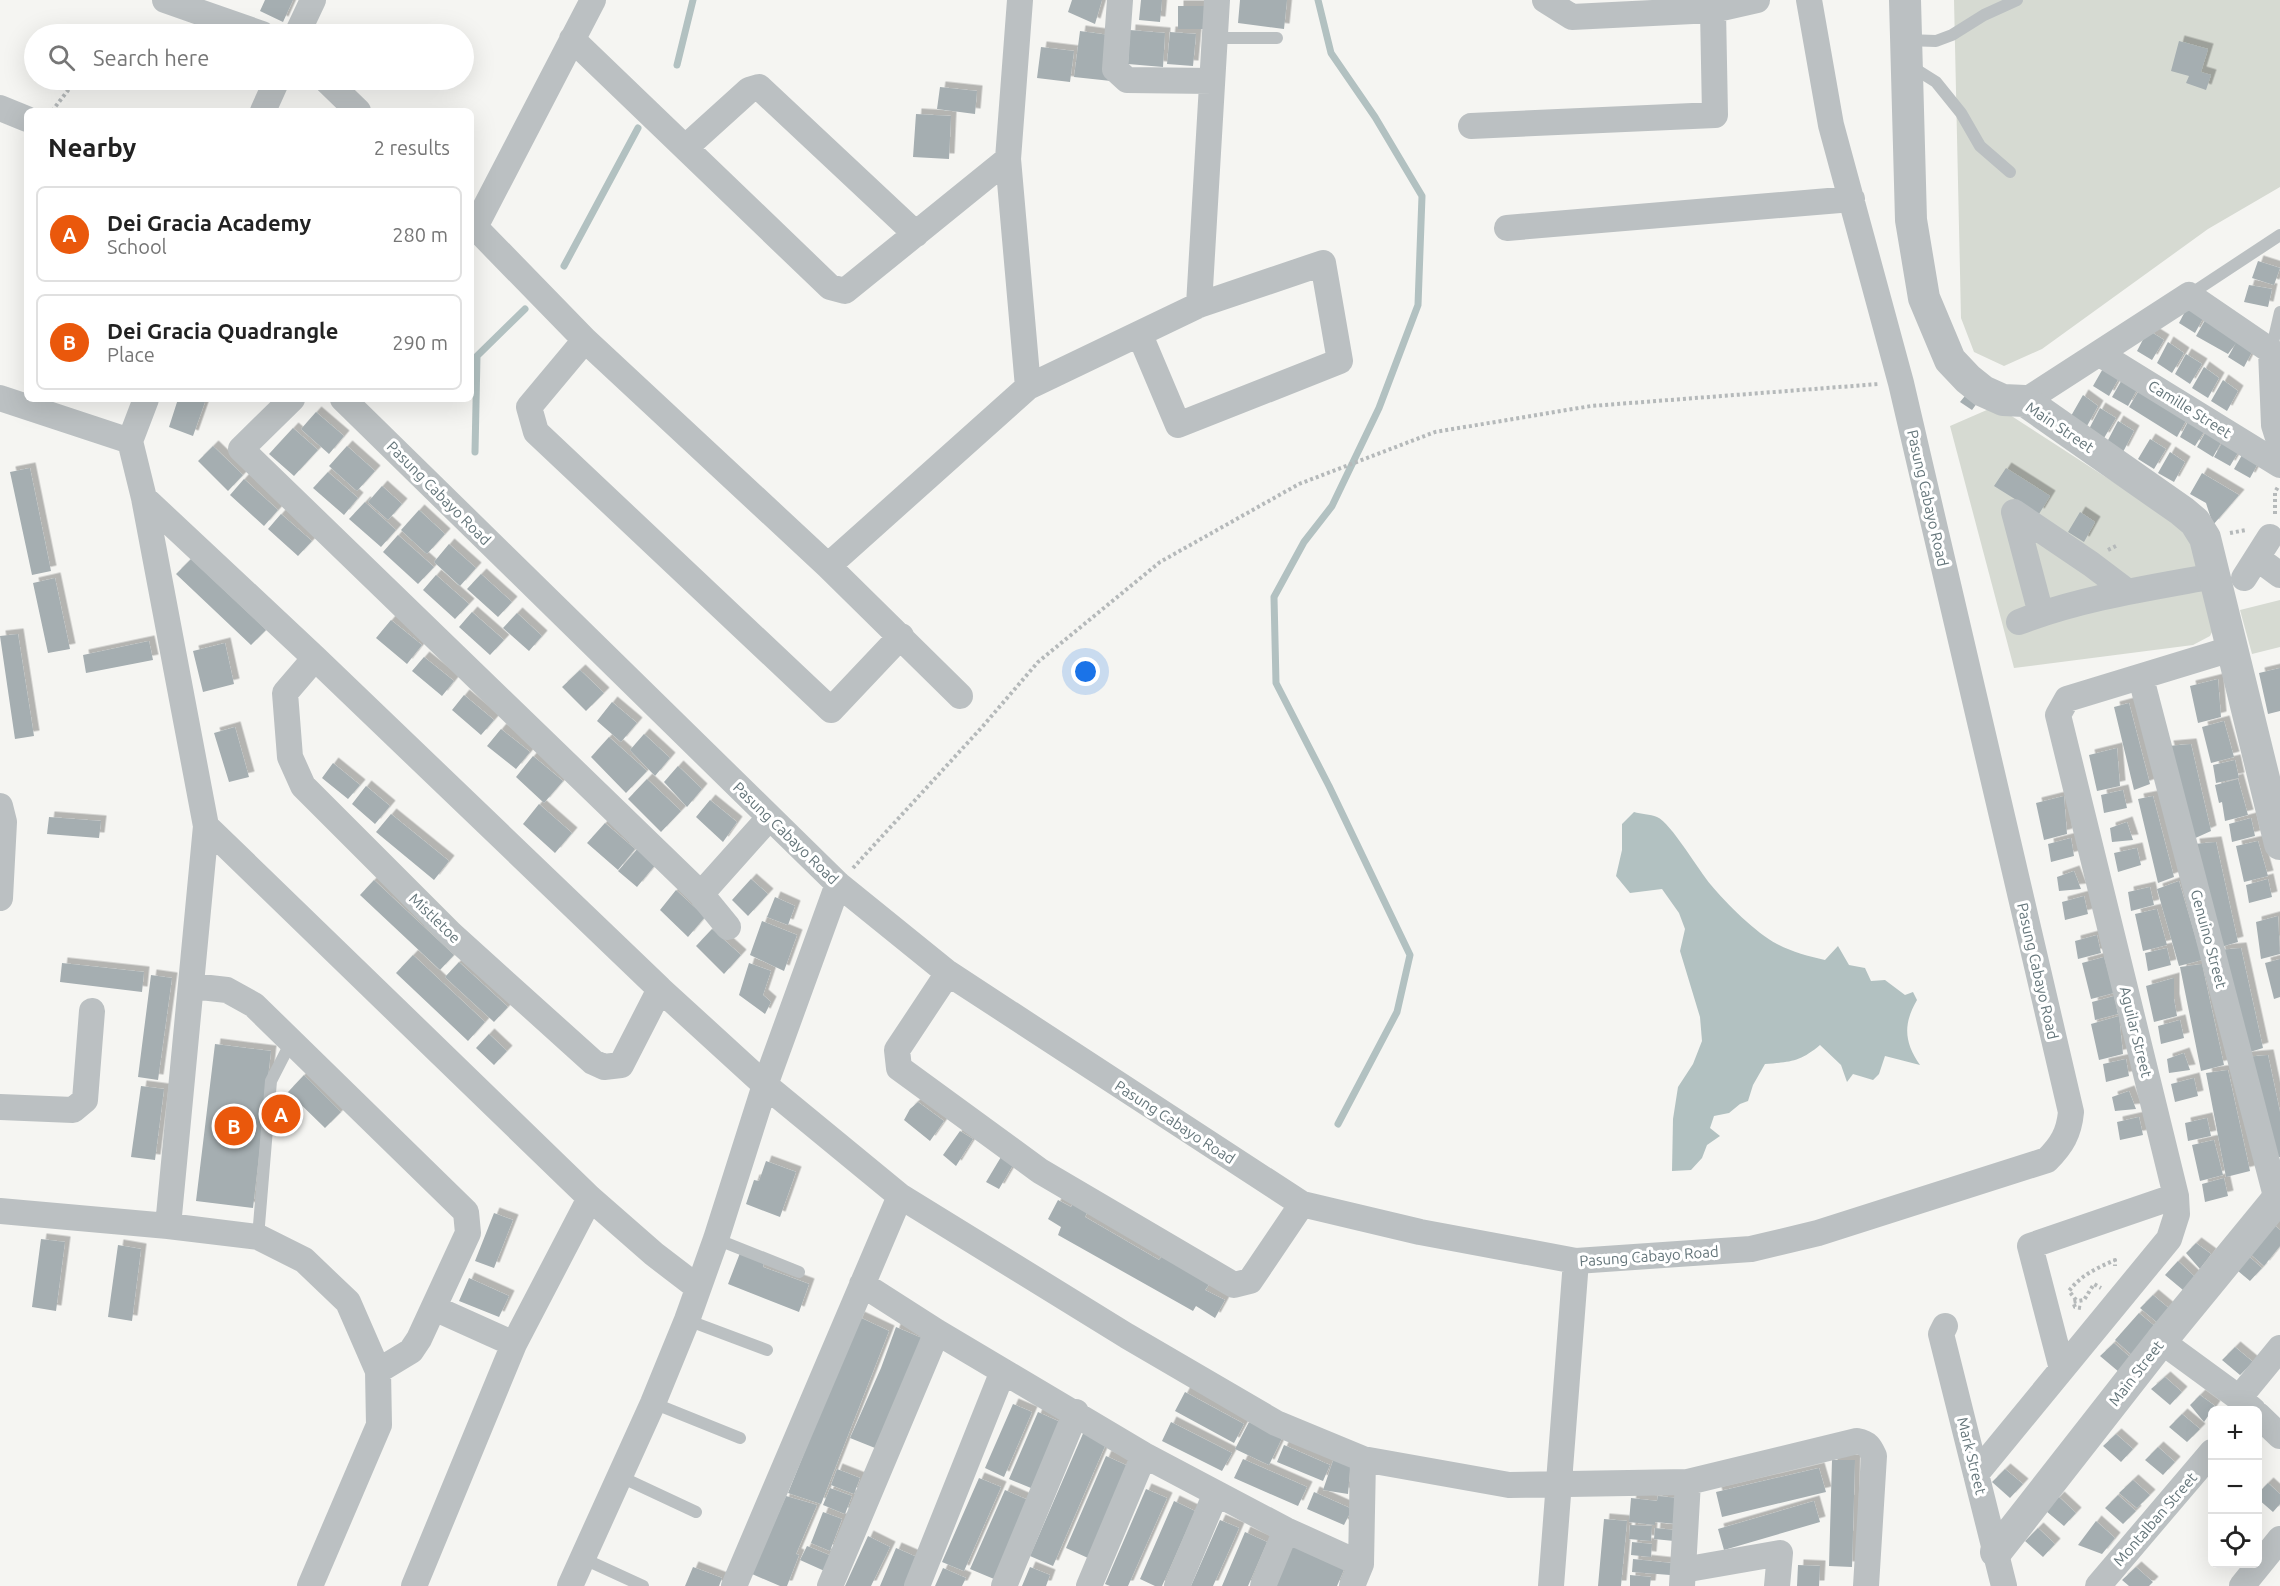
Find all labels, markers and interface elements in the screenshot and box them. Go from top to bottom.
search box [24,24,474,90]
icon: search [45,41,78,74]
text: Search here [93,45,209,70]
text: Nearby [48,133,136,162]
text: 2 results [374,136,450,159]
text: Dei Gracia Academy [107,210,311,235]
text: A [62,223,77,246]
text: 280 m [392,223,448,246]
text: School [107,235,167,258]
text: Dei Gracia Quadrangle [107,318,338,343]
text: B [63,331,76,354]
text: 290 m [392,331,448,354]
text: Place [107,343,155,366]
street label: Camille Street [2145,377,2235,441]
street label: Main Street [2023,398,2097,456]
street label: Pasung Cabayo Road [1904,428,1952,568]
street label: Pasung Cabayo Road [384,438,494,548]
your location [1071,657,1100,686]
street label: Pasung Cabayo Road [730,778,842,888]
street label: Genuino Street [2188,888,2230,990]
street label: Mistletoe [406,890,464,946]
street label: Pasung Cabayo Road [2014,901,2062,1041]
street label: Aguilar Street [2116,985,2156,1079]
street label: Pasung Cabayo Road [1112,1077,1238,1167]
pin: A [262,1092,300,1136]
pin: B [214,1104,254,1148]
street label: Pasung Cabayo Road [1579,1243,1719,1269]
street label: Main Street [2105,1337,2167,1409]
map controls [2208,1406,2262,1568]
button: + [2208,1406,2262,1460]
street label: Mark Street [1954,1415,1990,1497]
button: − [2208,1460,2262,1514]
street label: Montalban Street [2110,1469,2200,1569]
button: locate [2208,1514,2262,1568]

